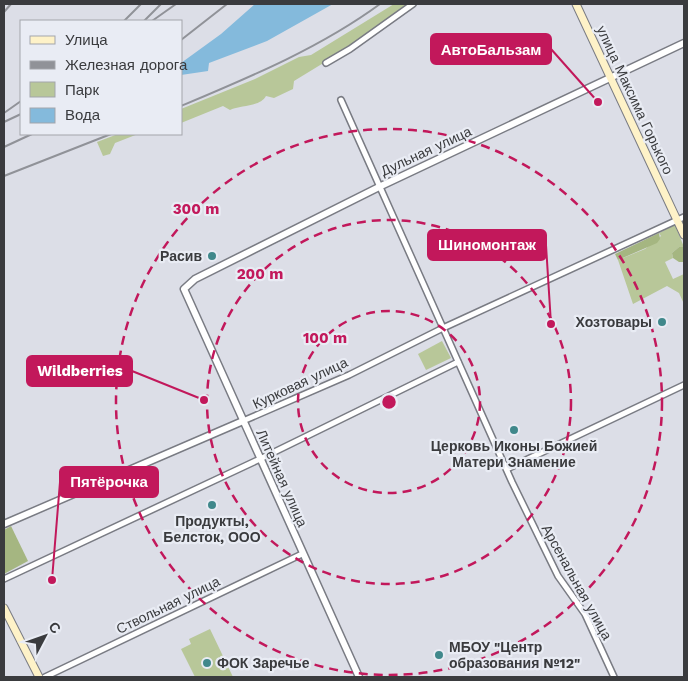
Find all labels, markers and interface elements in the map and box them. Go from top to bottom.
legend [20,20,182,135]
street label: улица Максима Горького [593,23,677,177]
text: Улица [65,31,108,49]
callout: АвтоБальзам [431,34,551,64]
text: АвтоБальзам [441,41,541,59]
text: Железная дорога [65,56,188,74]
text: Парк [65,81,99,99]
text: Вода [65,106,101,124]
street label: Дульная улица [378,123,474,179]
text: 300 m [173,200,219,218]
callout: Шиномонтаж [428,230,546,260]
text: Шиномонтаж [438,236,536,254]
place label: Расив [160,248,202,264]
marker: Расив [206,250,218,262]
text: 200 m [237,265,283,283]
place label: Хозтовары [576,314,652,330]
marker: Хозтовары [656,316,668,328]
text: 100 m [303,329,347,347]
street label: Курковая улица [250,354,350,412]
callout: Wildberries [27,356,132,386]
text: Wildberries [37,362,123,380]
centre of rings [380,393,398,411]
marker: Церковь Иконы Божией Матери Знамение [508,424,520,436]
street label: Литейная улица [253,427,311,530]
place label: Церковь Иконы Божией Матери Знамение [431,438,597,470]
callout: Пятёрочка [60,467,158,497]
text: Пятёрочка [70,473,149,491]
marker: Продукты, Белсток, ООО [206,499,218,511]
place label: Продукты, Белсток, ООО [163,513,261,545]
street label: Арсенальная улица [539,522,615,643]
street label: Ствольная улица [114,573,223,637]
north arrow [20,611,70,661]
text: С [45,618,64,637]
place label: МБОУ "Центр образования №12" [449,639,580,671]
marker: МБОУ "Центр образования №12" [433,649,445,661]
place label: ФОК Заречье [217,655,310,671]
marker: ФОК Заречье [201,657,213,669]

